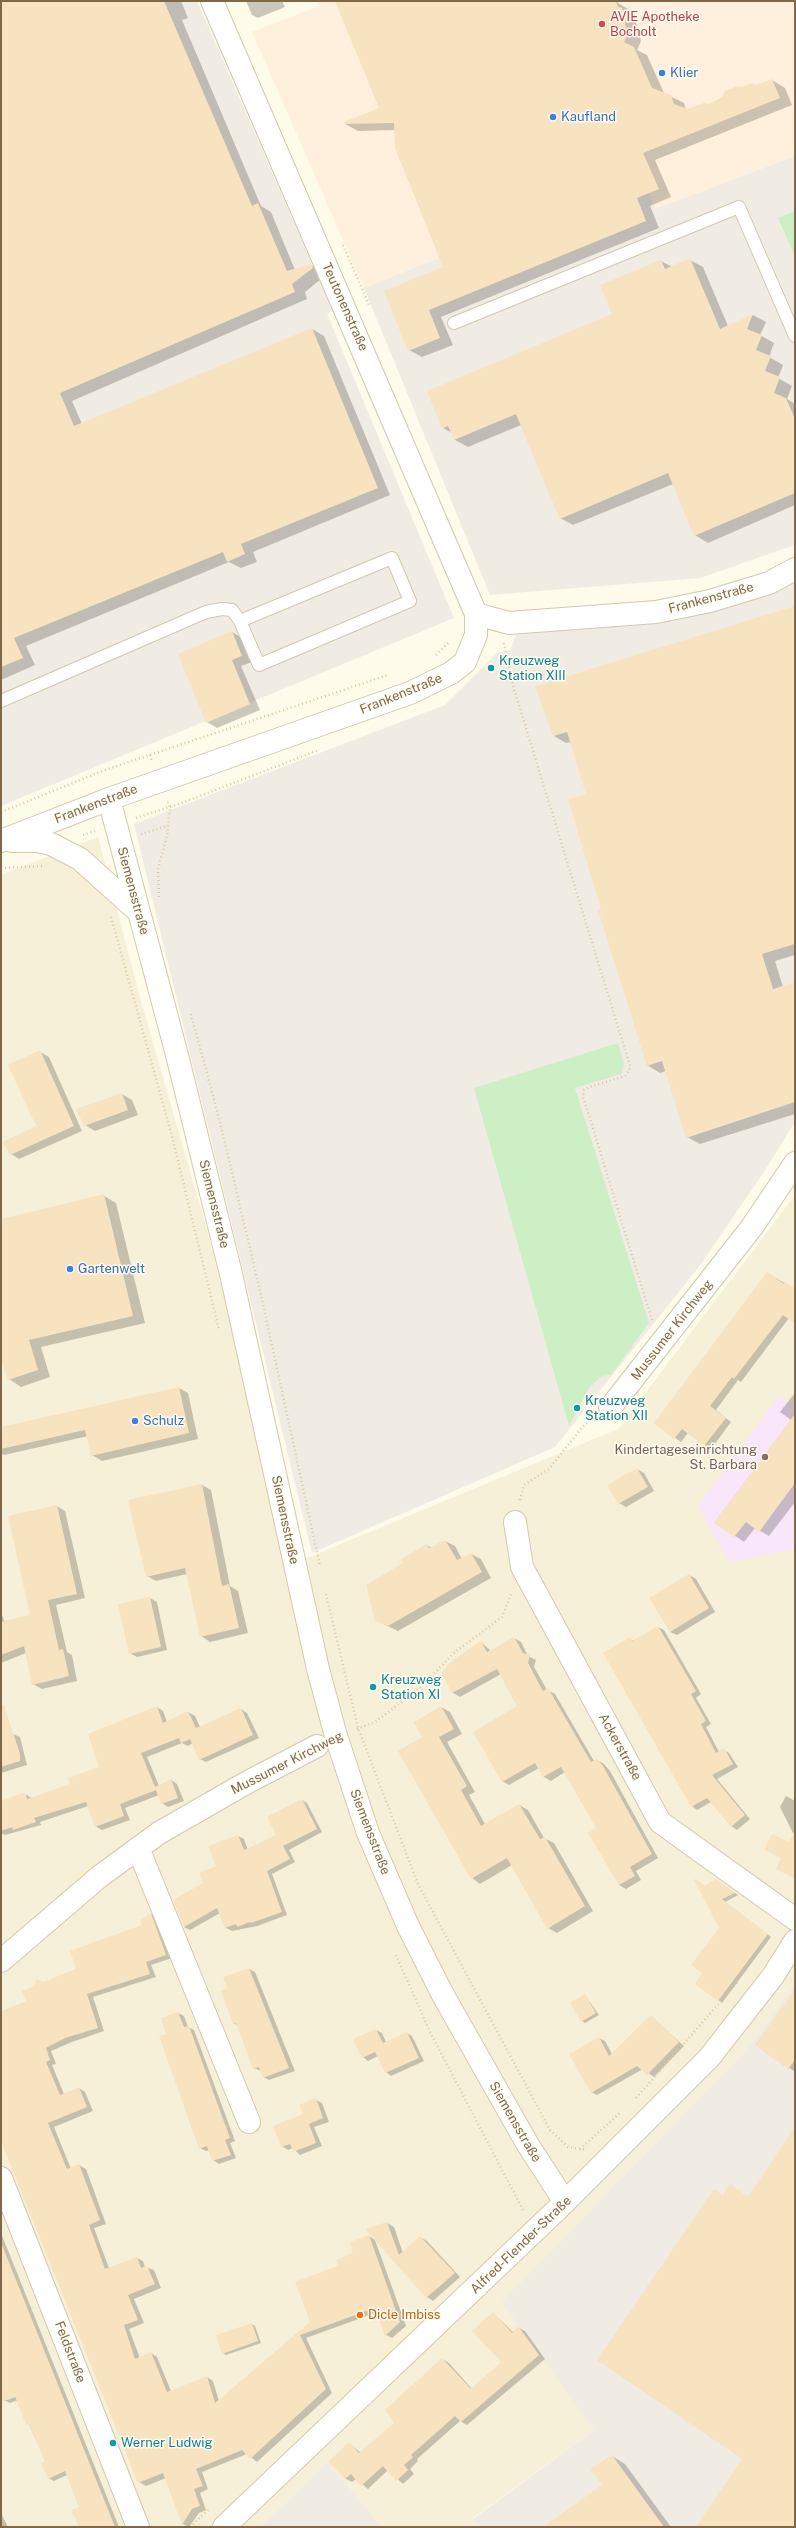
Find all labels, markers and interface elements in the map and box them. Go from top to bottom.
place label: AVIE Apotheke Bocholt [610,9,700,40]
marker: AVIE Apotheke Bocholt [597,19,607,29]
place label: Klier [670,65,698,81]
marker: Klier [657,68,667,78]
place label: Kaufland [561,109,616,125]
marker: Kaufland [548,112,558,122]
street label: Teutonenstraße [319,261,371,353]
street label: Frankenstraße [667,579,755,617]
place label: Kreuzweg Station XIII [499,653,566,684]
marker: Kreuzweg Station XIII [486,663,496,673]
street label: Frankenstraße [357,670,445,718]
street label: Frankenstraße [52,781,140,827]
street label: Siemensstraße [114,845,152,937]
street label: Siemensstraße [195,1158,233,1250]
place label: Gartenwelt [78,1261,145,1277]
marker: Gartenwelt [65,1264,75,1274]
street label: Mussumer Kirchweg [628,1277,716,1383]
place label: Kreuzweg Station XII [585,1393,648,1424]
marker: Kreuzweg Station XII [572,1403,582,1413]
place label: Schulz [143,1413,184,1429]
marker: Schulz [130,1416,140,1426]
place label: Kindertageseinrichtung St. Barbara [614,1442,757,1473]
marker: Kindertageseinrichtung St. Barbara [760,1452,770,1462]
street label: Siemensstraße [268,1474,302,1566]
place label: Kreuzweg Station XI [381,1672,441,1703]
marker: Kreuzweg Station XI [368,1682,378,1692]
street label: Ackerstraße [595,1711,645,1783]
street label: Mussumer Kirchweg [228,1728,346,1798]
street label: Siemensstraße [347,1787,393,1877]
street label: Siemensstraße [486,2079,544,2165]
street label: Alfred-Flender-Straße [467,2193,575,2297]
place label: Dicle Imbiss [368,2307,440,2323]
marker: Dicle Imbiss [355,2310,365,2320]
street label: Feldstraße [51,2319,89,2385]
place label: Werner Ludwig [121,2435,213,2451]
marker: Werner Ludwig [108,2438,118,2448]

